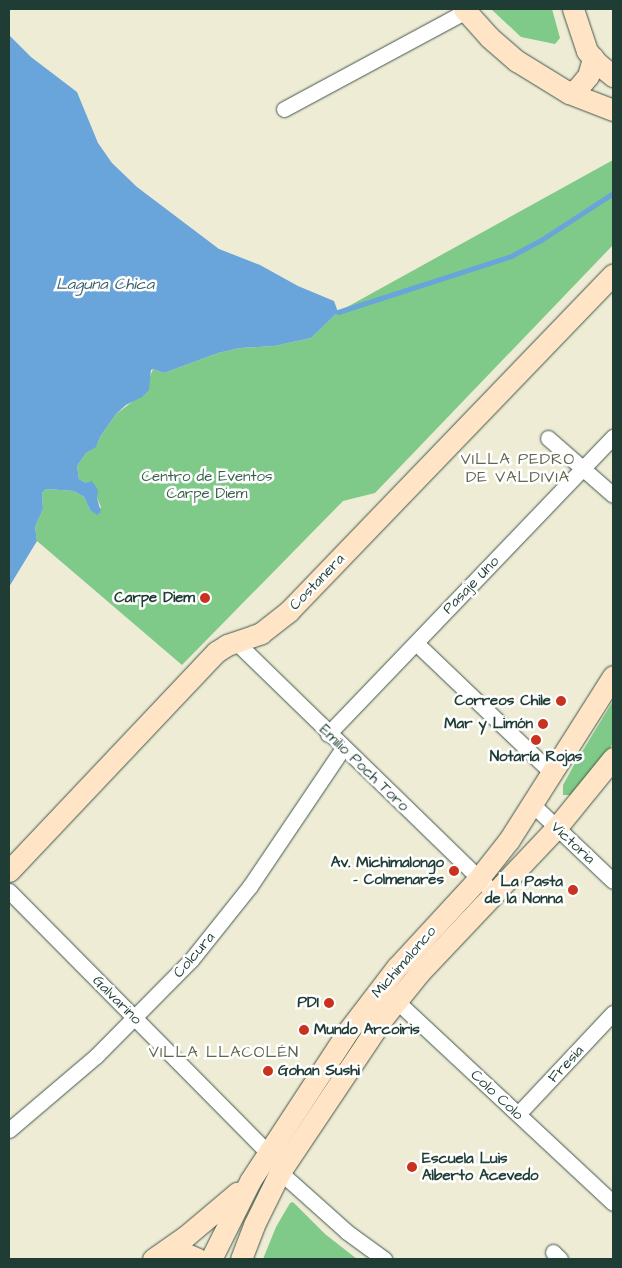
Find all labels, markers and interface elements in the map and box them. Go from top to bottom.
water label: Laguna Chica [56,274,154,294]
district label: VILLA PEDRO DE VALDIVIA [459,449,577,487]
park label: Centro de Eventos Carpe Diem [141,467,273,502]
street label: Costanera [286,550,348,614]
street label: Pasaje Uno [439,552,503,618]
place label: Carpe Diem [114,589,195,607]
marker: Carpe Diem [199,592,211,604]
place label: Correos Chile [455,692,551,710]
marker: Correos Chile [555,695,567,707]
place label: Mar y Limón [444,715,533,733]
marker: Mar y Limón [537,718,549,730]
street label: Emilio Poch Toro [316,721,412,815]
marker: Notaría Rojas [530,734,542,746]
place label: Notaría Rojas [490,748,582,766]
street label: Victoria [547,818,599,868]
place label: Av. Michimalongo - Colmenares [331,853,444,888]
marker: Av. Michimalongo - Colmenares [448,865,460,877]
place label: La Pasta de la Nonna [485,872,563,907]
marker: La Pasta de la Nonna [567,884,579,896]
street label: Michimalonco [368,922,440,1002]
street label: Colcura [169,929,219,981]
street label: Galvarino [89,972,145,1028]
place label: PDI [297,994,319,1012]
marker: PDI [323,997,335,1009]
place label: Mundo Arcoiris [314,1021,420,1039]
marker: Mundo Arcoiris [298,1024,310,1036]
district label: VILLA LLACOLÉN [147,1042,301,1062]
street label: Fresia [544,1042,588,1086]
place label: Gohan Sushi [278,1062,360,1080]
marker: Gohan Sushi [262,1065,274,1077]
street label: Colo Colo [467,1066,527,1124]
place label: Escuela Luis Alberto Acevedo [422,1149,539,1184]
marker: Escuela Luis Alberto Acevedo [406,1161,418,1173]

